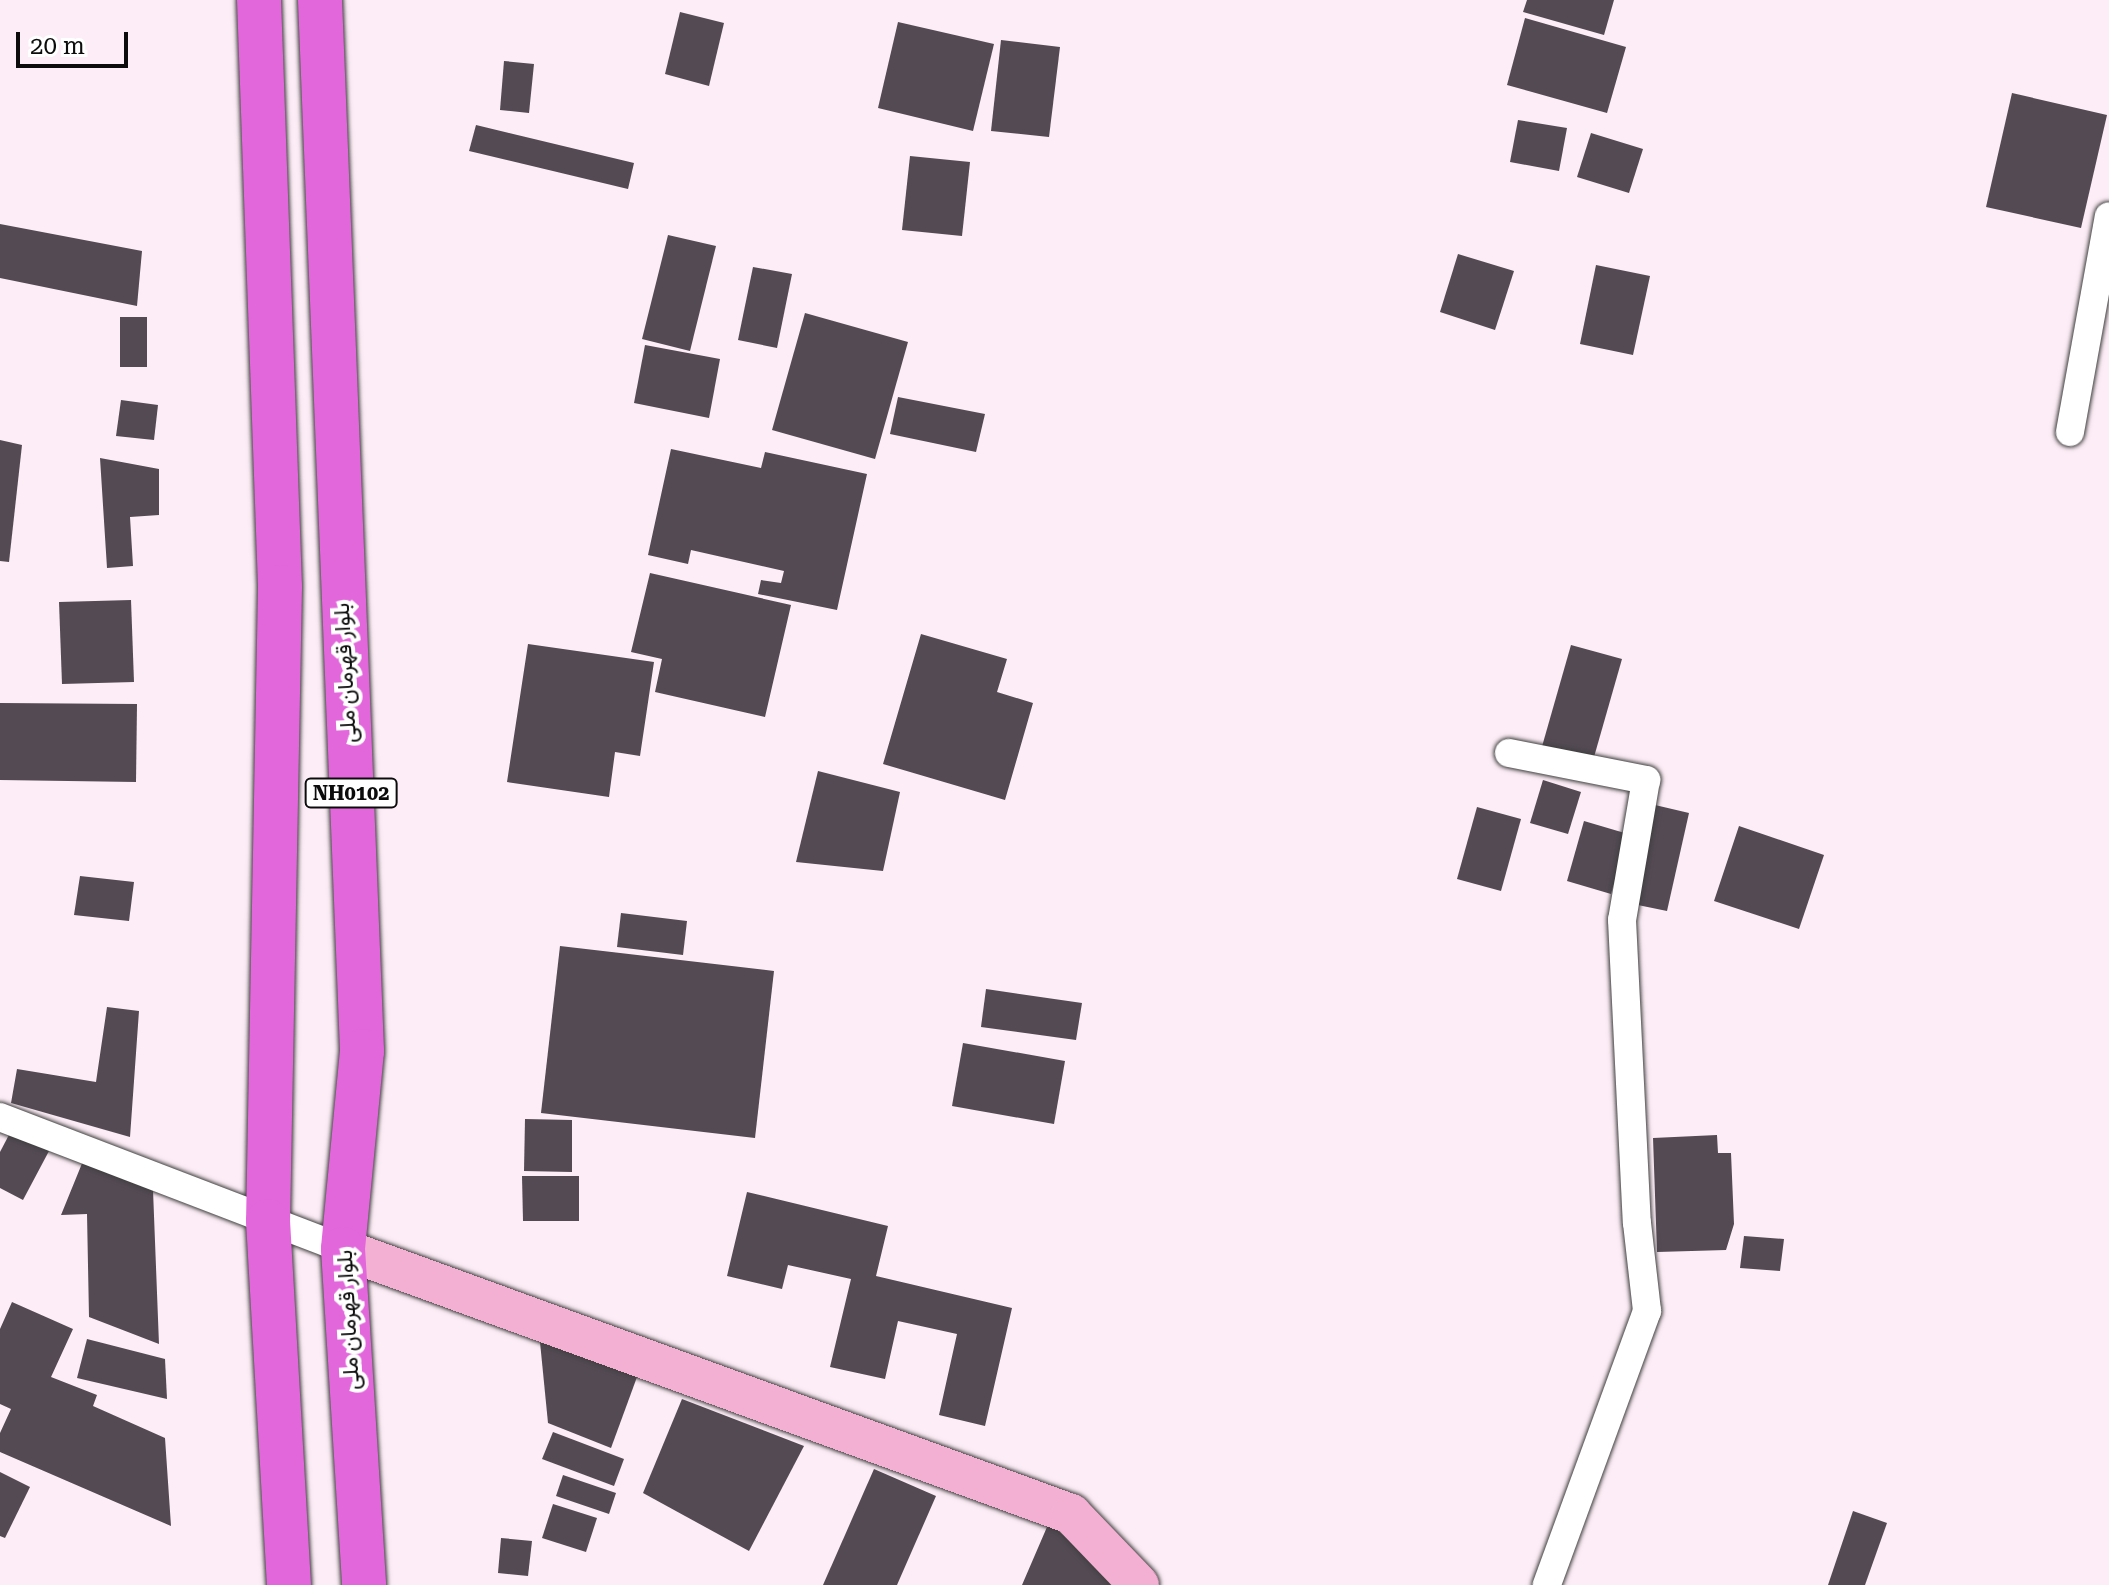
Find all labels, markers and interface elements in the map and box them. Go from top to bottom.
scale bar [20,16,132,66]
text: 20 m [30,32,85,60]
street label: بلوار قهرمان ملی [328,602,362,744]
road number: NH0102 [303,777,399,809]
street label: بلوار قهرمان ملی [331,1249,365,1391]

